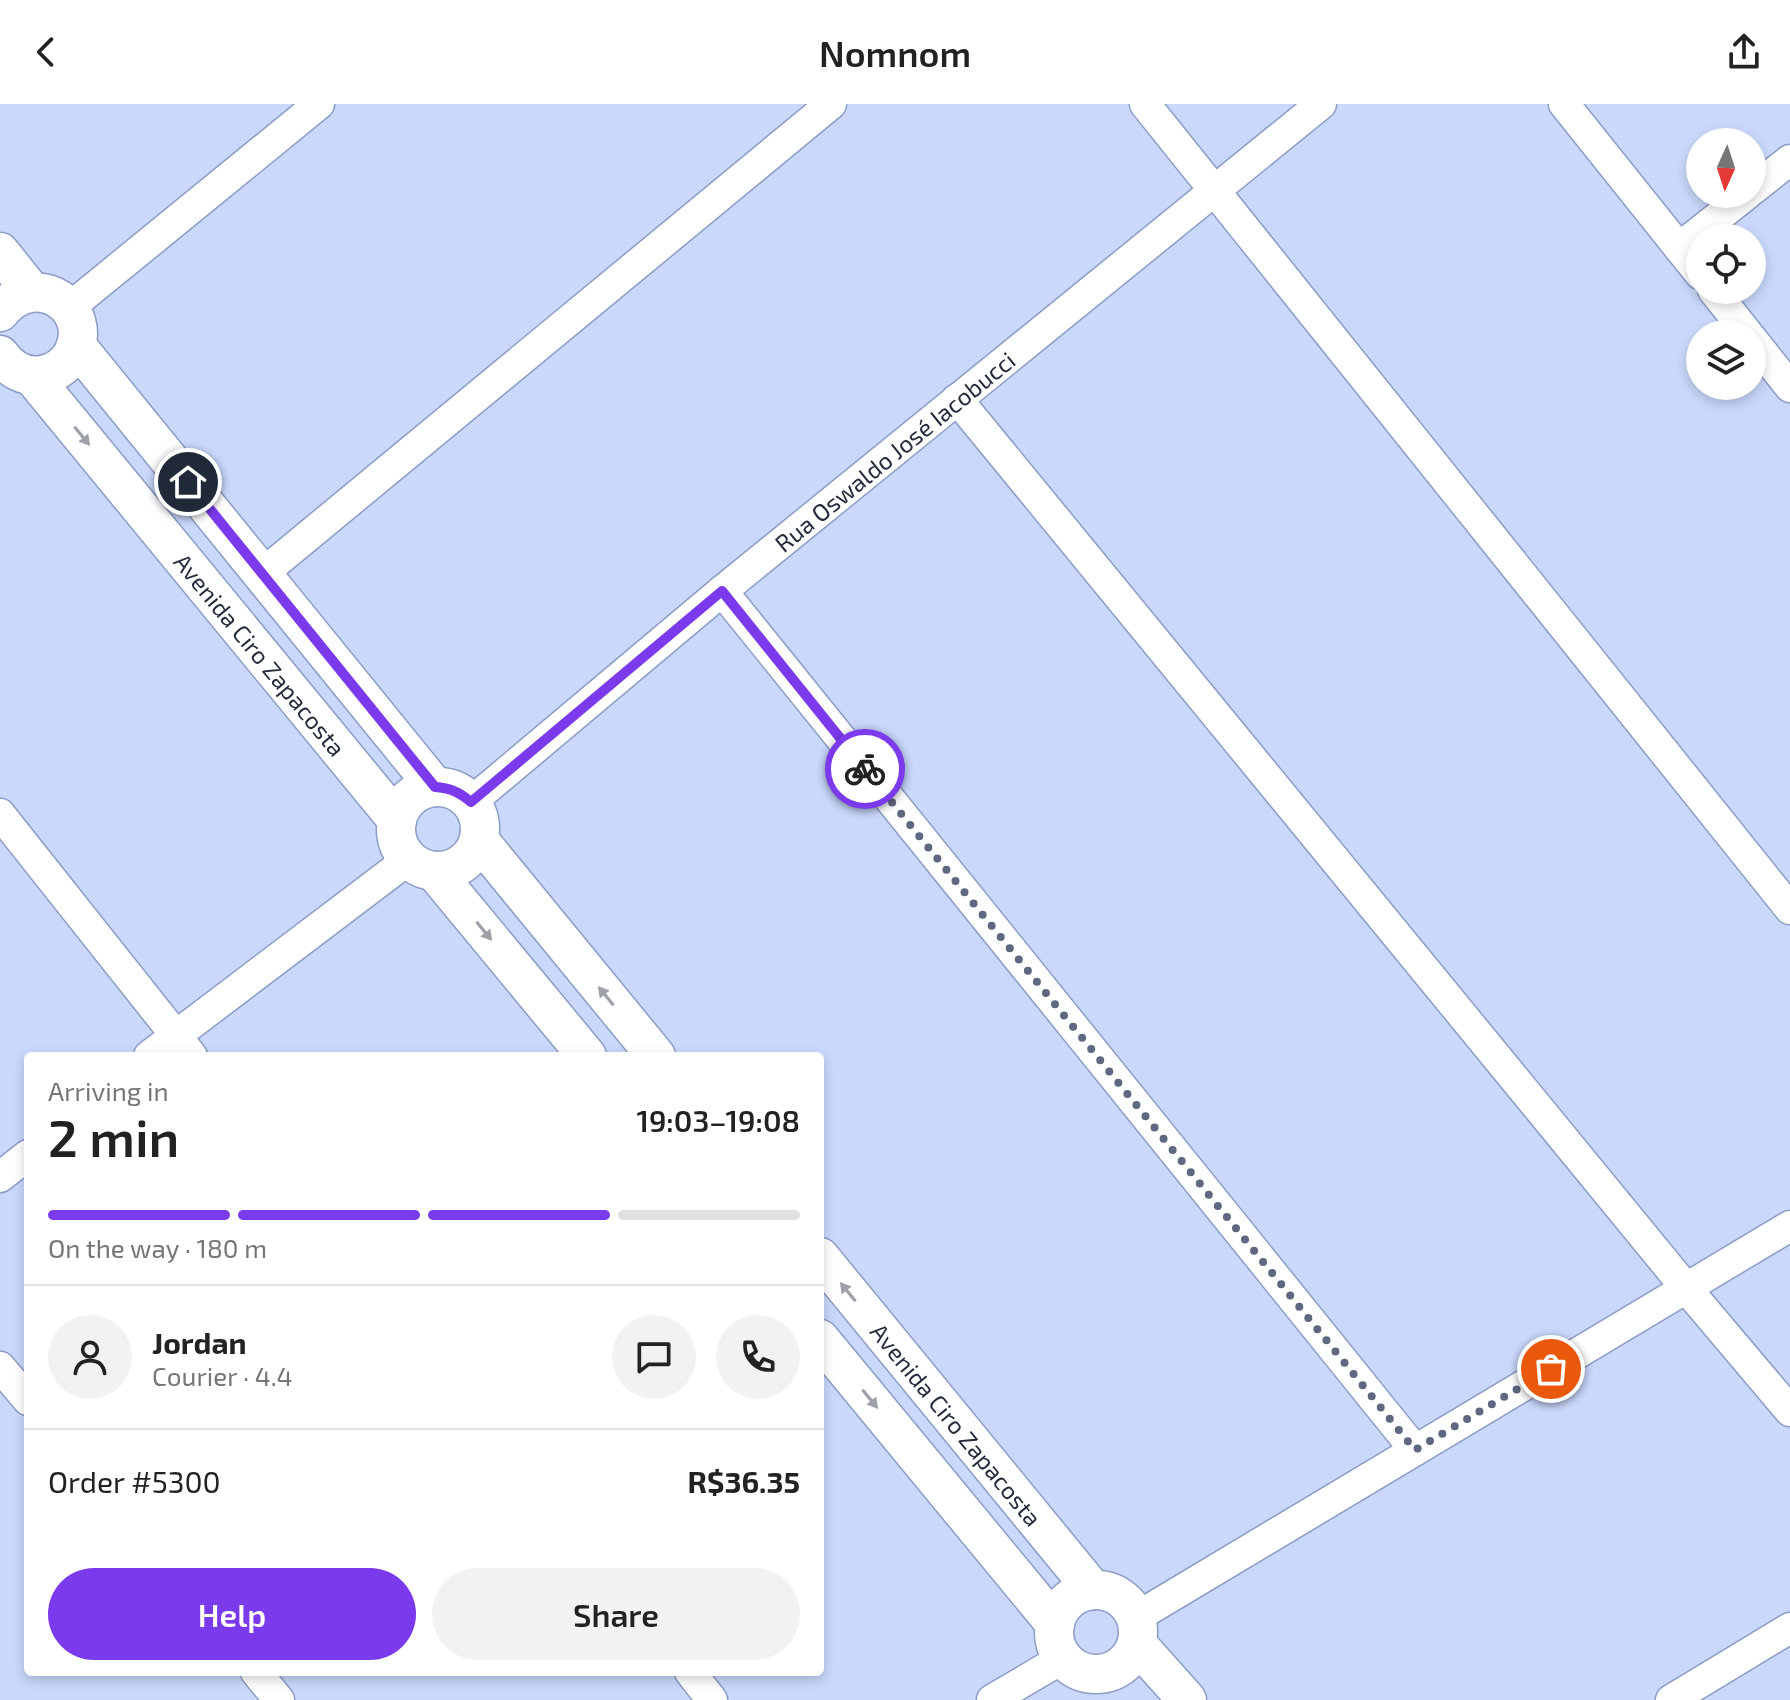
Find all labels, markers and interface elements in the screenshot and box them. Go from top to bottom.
icon: back [24,30,68,74]
icon: share [1722,30,1766,74]
text: Nomnom [819,31,971,74]
north arrow [1686,128,1766,208]
map controls [1686,128,1766,400]
button: locate [1686,224,1766,304]
button: layers [1686,320,1766,400]
street label: Rua Oswaldo José Iacobucci [768,345,1020,557]
one-way arrow [73,426,90,447]
pin [154,448,222,516]
icon: home [166,460,210,504]
street label: Avenida Ciro Zapacosta [169,547,352,761]
courier [825,729,905,809]
icon: bike [843,747,887,791]
one-way arrow [475,921,492,941]
one-way arrow [598,986,615,1006]
text: Arriving in [48,1075,169,1106]
text: 19:03–19:08 [636,1102,800,1138]
text: 2 min [48,1105,179,1167]
text: On the way · 180 m [48,1232,267,1263]
one-way arrow [840,1282,857,1302]
button: person [48,1315,132,1399]
button: chat [612,1315,696,1399]
button: phone [716,1315,800,1399]
street label: Avenida Ciro Zapacosta [865,1317,1049,1531]
text: Jordan [152,1324,247,1360]
pin [1517,1335,1585,1403]
icon: bag [1529,1347,1573,1391]
text: Courier · 4.4 [152,1360,293,1391]
one-way arrow [861,1389,878,1409]
text: Order #5300 [48,1463,221,1499]
text: R$36.35 [688,1463,800,1499]
button: Help [48,1568,416,1660]
button: Share [432,1568,800,1660]

